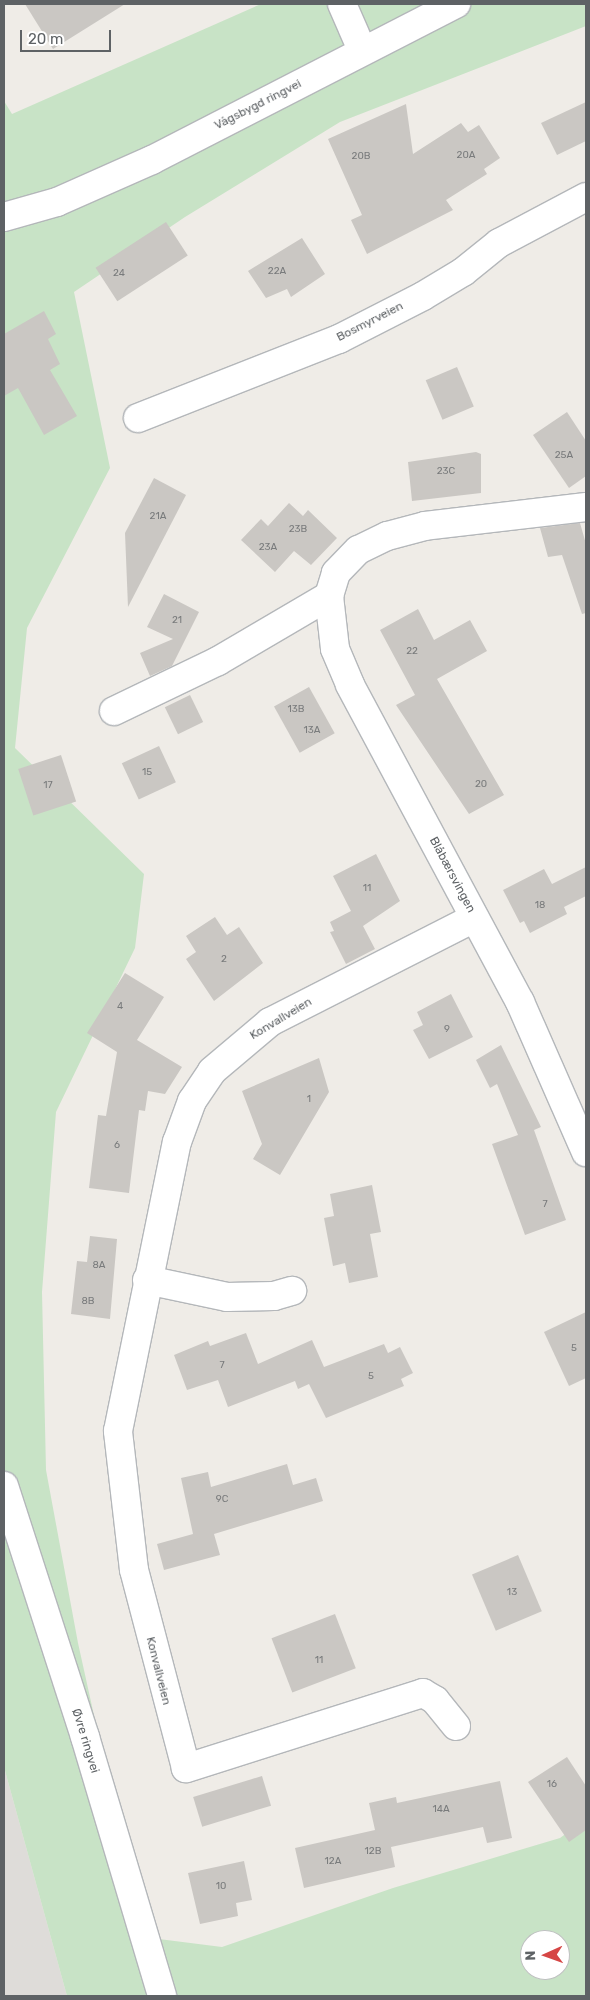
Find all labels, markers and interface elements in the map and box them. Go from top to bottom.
scale bar [22,20,114,52]
text: 20 m [28,30,63,48]
street label: Vågsbygd ringvei [212,77,304,133]
house number: 20A [457,150,475,162]
house number: 20B [352,151,370,163]
house number: 22A [268,266,286,278]
house number: 24 [113,268,125,280]
street label: Bosmyrveien [334,299,406,345]
house number: 25A [555,450,573,462]
house number: 23C [437,466,455,478]
house number: 21A [150,511,166,523]
house number: 23B [289,524,307,536]
house number: 23A [259,542,277,554]
house number: 21 [172,615,182,627]
house number: 22 [406,646,418,658]
house number: 13B [288,704,304,716]
house number: 13A [304,725,320,737]
house number: 15 [142,767,152,779]
house number: 20 [475,779,487,791]
house number: 17 [43,780,53,792]
street label: Blåbærsvingen [426,835,478,915]
house number: 11 [363,883,371,895]
house number: 18 [535,900,545,912]
house number: 2 [221,954,227,966]
street label: Konvallveien [247,995,315,1043]
house number: 4 [117,1001,123,1013]
house number: 9 [444,1024,450,1036]
house number: 1 [307,1094,311,1106]
house number: 6 [114,1140,120,1152]
house number: 7 [542,1199,548,1211]
house number: 8A [92,1260,106,1272]
house number: 8B [81,1296,95,1308]
house number: 5 [571,1343,577,1355]
house number: 7 [219,1360,225,1372]
house number: 5 [368,1371,374,1383]
house number: 9C [216,1494,228,1506]
house number: 13 [507,1587,517,1599]
street label: Konvallveien [143,1635,173,1707]
house number: 11 [315,1655,323,1667]
street label: Øvre ringvei [68,1707,102,1775]
house number: 16 [547,1779,557,1791]
house number: 14A [432,1804,450,1816]
house number: 12B [365,1846,381,1858]
house number: 12A [325,1856,341,1868]
house number: 10 [216,1881,226,1893]
north arrow [520,1930,570,1980]
text: N [522,1950,539,1961]

